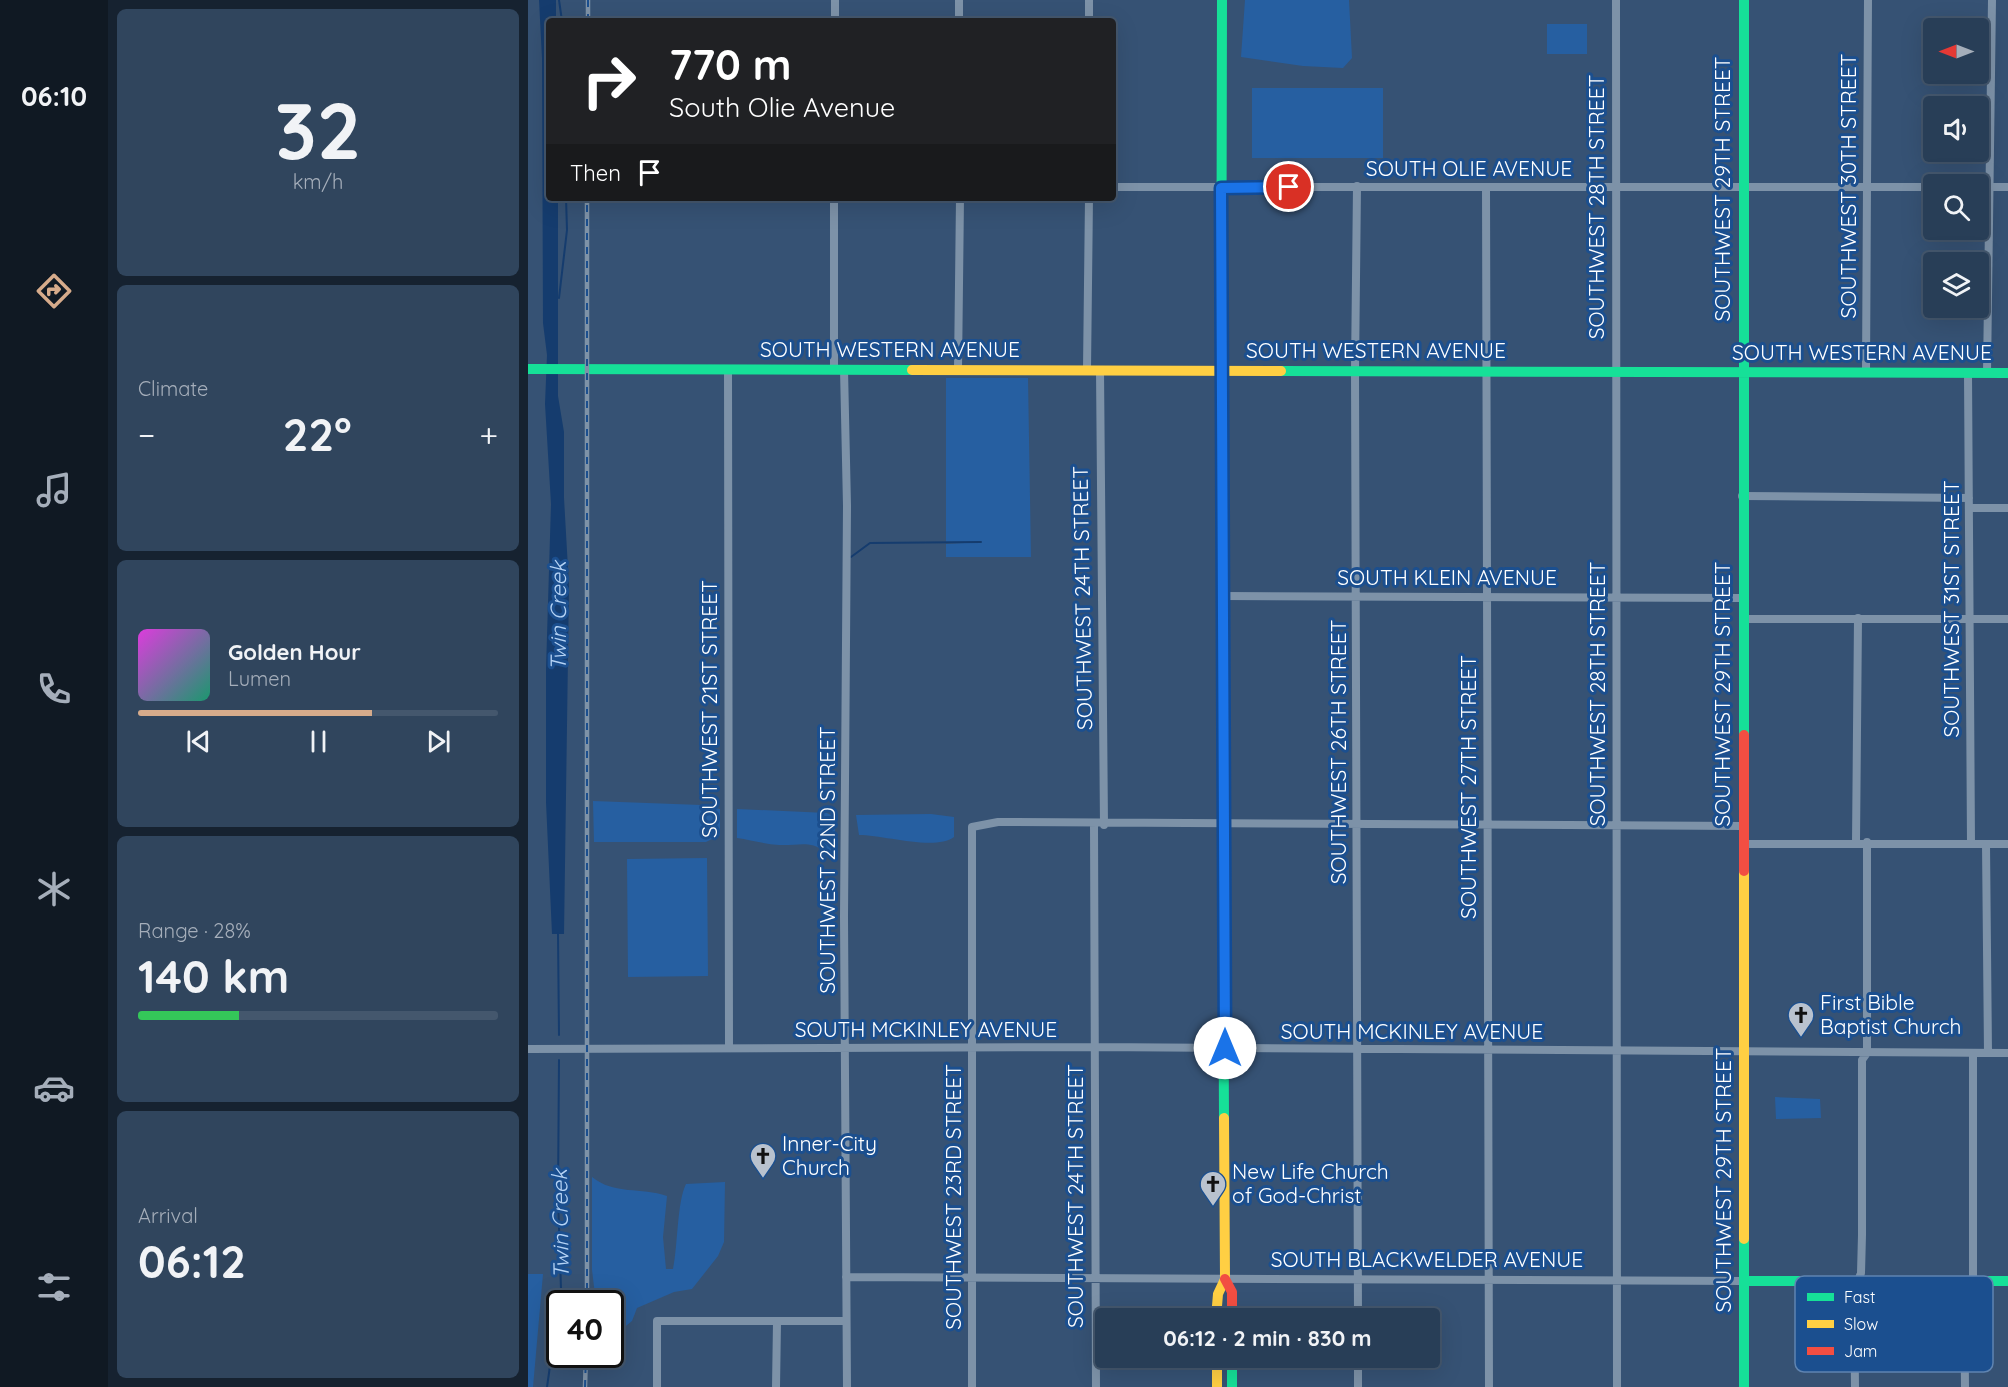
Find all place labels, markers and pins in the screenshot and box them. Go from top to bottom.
pin [1263,161,1314,212]
place label: First Bible Baptist Church [1820,989,1961,1039]
church icon: First Bible Baptist Church [1786,1000,1816,1038]
place label: Inner-City Church [782,1130,877,1180]
church icon: Inner-City Church [748,1141,778,1179]
place label: New Life Church of God-Christ [1232,1158,1389,1208]
church icon: New Life Church of God-Christ [1198,1169,1228,1207]

